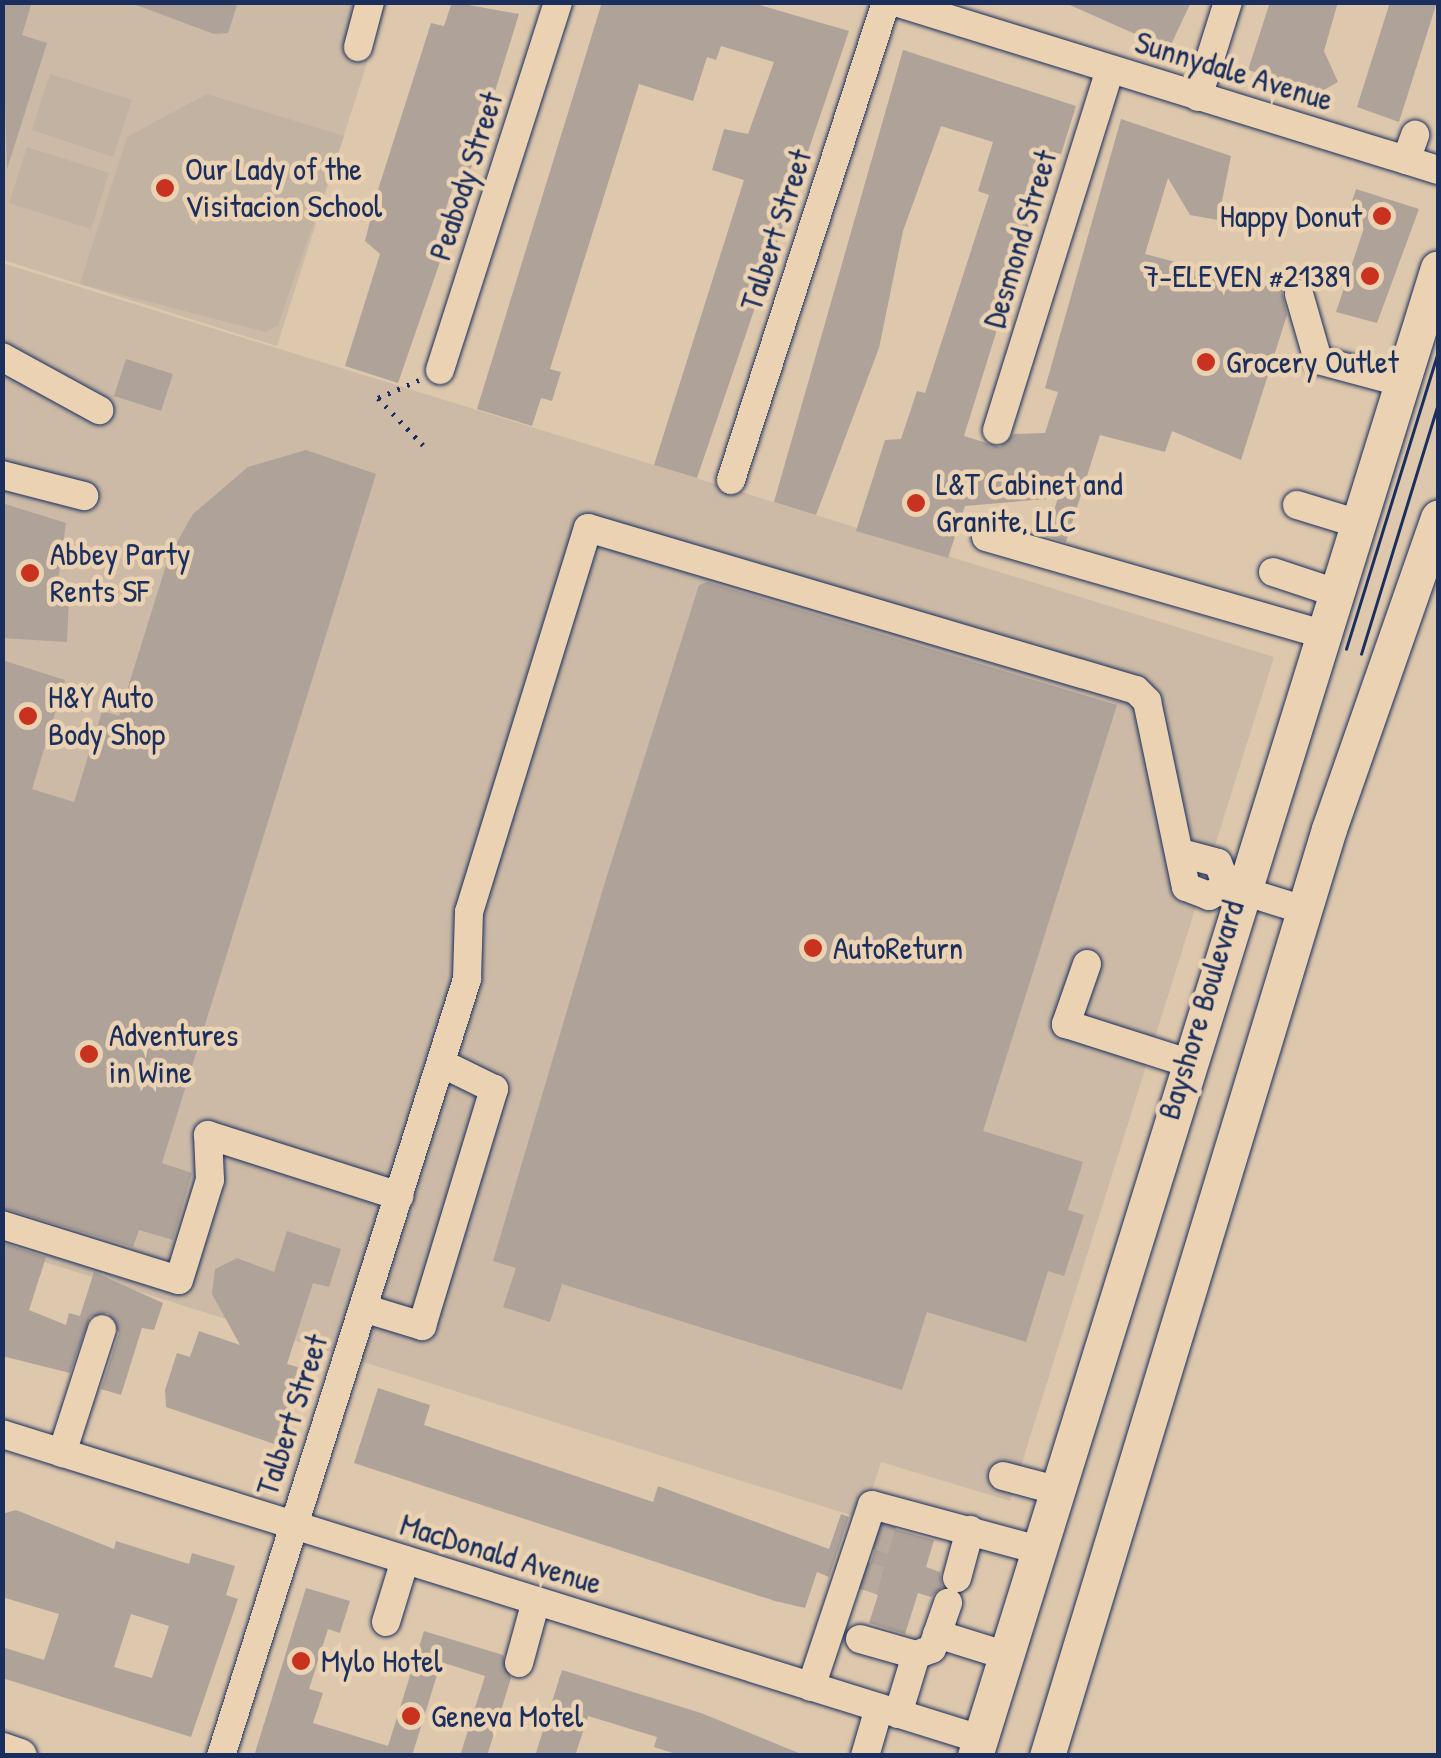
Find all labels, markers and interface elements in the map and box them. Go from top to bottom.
street label: Sunnydale Avenue [1130,23,1338,119]
street label: Peabody Street [421,87,511,265]
street label: Talbert Street [732,145,820,315]
street label: Desmond Street [975,146,1065,332]
place label: Our Lady of the Visitacion School [185,151,382,226]
marker: Our Lady of the Visitacion School [154,177,176,199]
place label: Happy Donut [1220,197,1362,235]
marker: Happy Donut [1371,205,1393,227]
place label: 7-ELEVEN #21389 [1143,257,1350,295]
marker: 7-ELEVEN #21389 [1359,265,1381,287]
place label: Grocery Outlet [1226,343,1399,381]
marker: Grocery Outlet [1195,351,1217,373]
place label: L&T Cabinet and Granite, LLC [936,466,1123,541]
marker: L&T Cabinet and Granite, LLC [905,492,927,514]
place label: Abbey Party Rents SF [50,536,190,611]
marker: Abbey Party Rents SF [19,562,41,584]
place label: H&Y Auto Body Shop [48,679,165,754]
marker: H&Y Auto Body Shop [17,705,39,727]
street label: Bayshore Boulevard [1150,896,1252,1124]
place label: AutoReturn [833,929,963,967]
marker: AutoReturn [802,937,824,959]
place label: Adventures in Wine [109,1017,238,1092]
marker: Adventures in Wine [78,1043,100,1065]
street label: Talbert Street [248,1330,336,1500]
street label: MacDonald Avenue [396,1505,606,1603]
place label: Mylo Hotel [321,1642,442,1680]
marker: Mylo Hotel [290,1650,312,1672]
place label: Geneva Motel [431,1697,583,1735]
marker: Geneva Motel [400,1705,422,1727]

